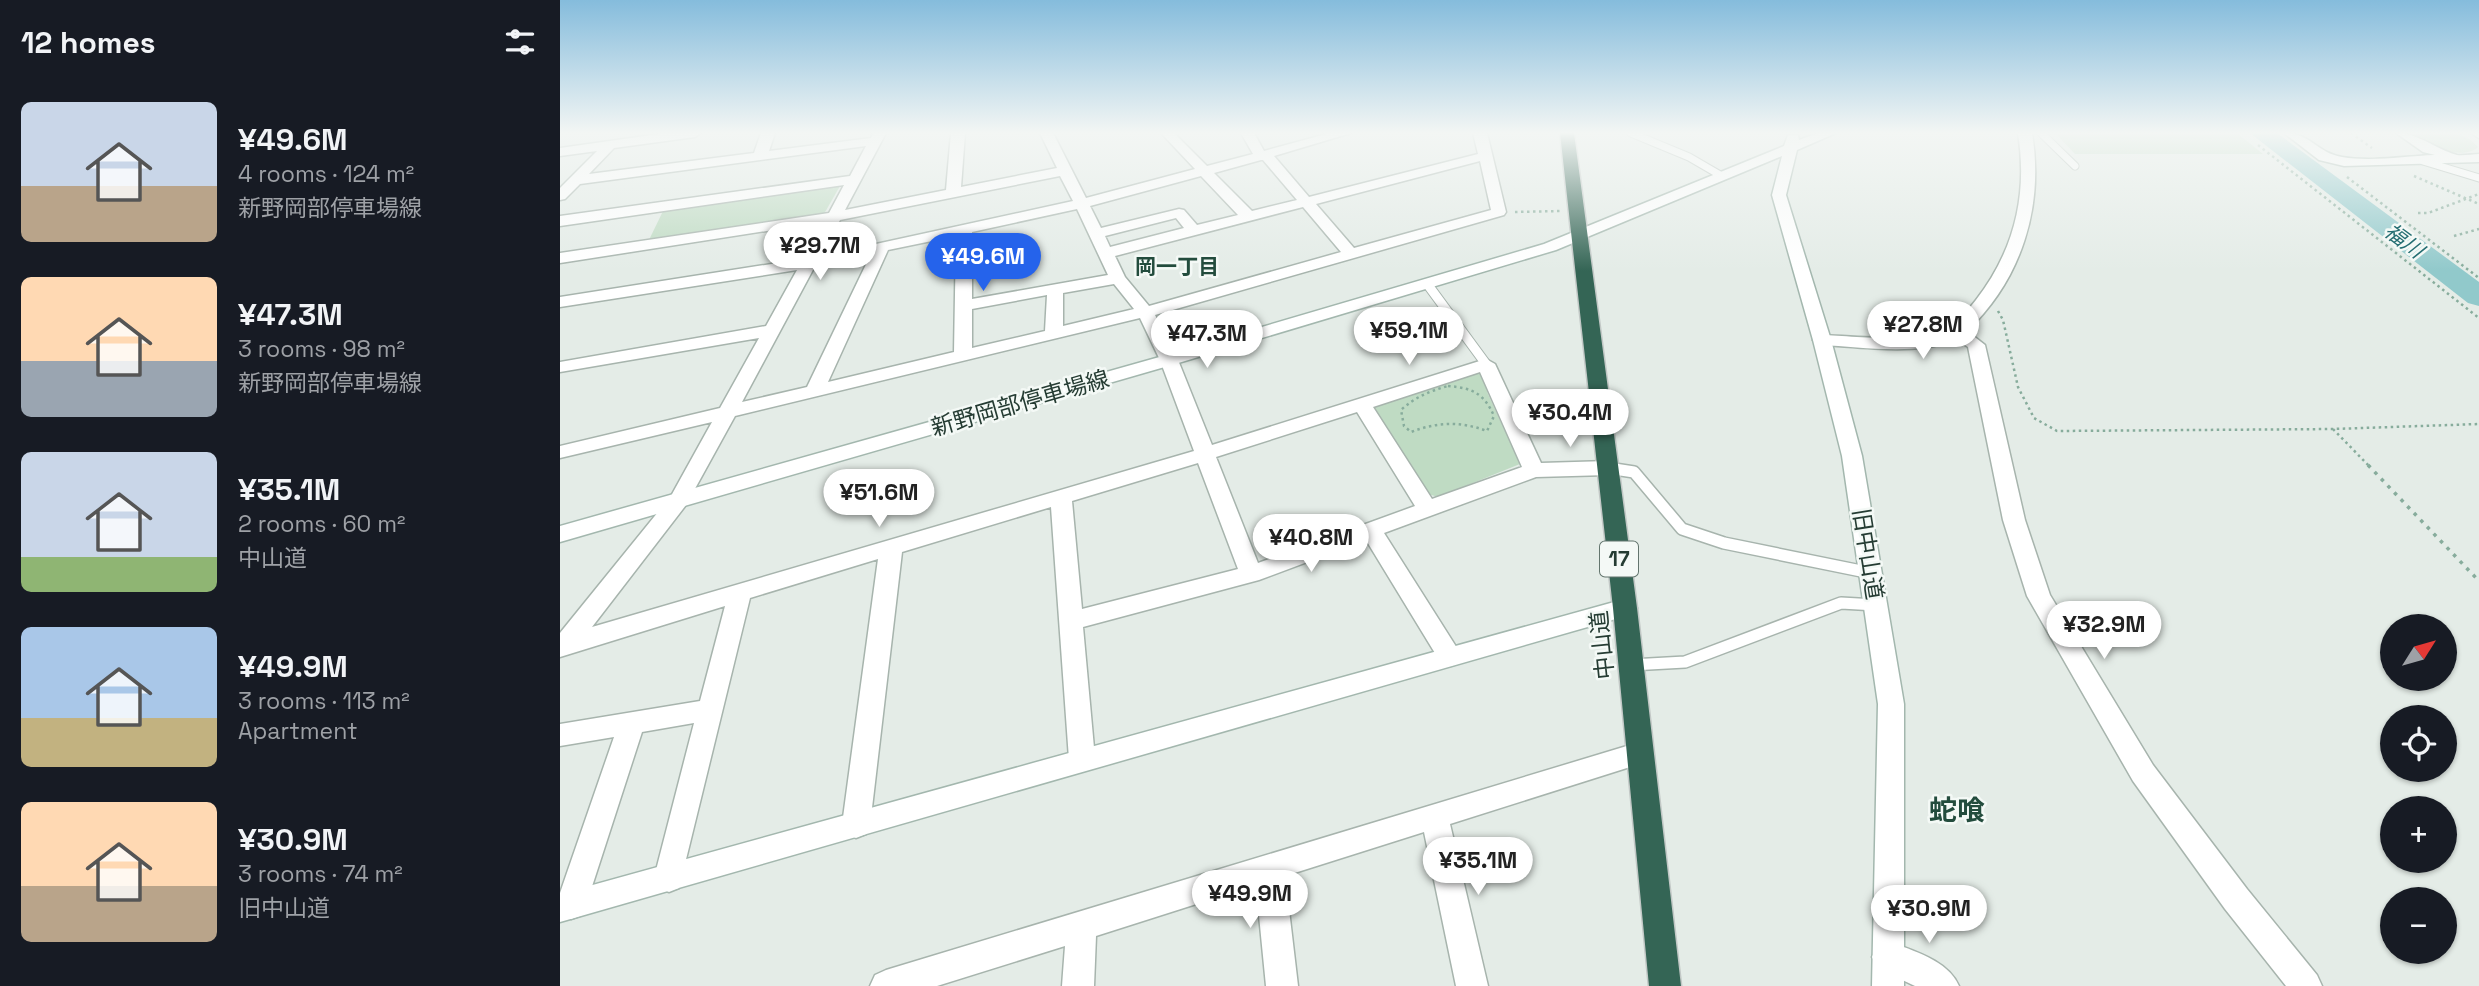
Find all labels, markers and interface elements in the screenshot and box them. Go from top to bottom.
text: 12 homes [21,23,156,62]
icon: filters [501,23,539,61]
text: ¥49.6M [238,120,348,159]
icon: home [77,130,161,214]
text: 4 rooms · 124 m² [238,159,414,189]
text: 新野岡部停車場線 [238,193,422,223]
water label: 福川 [2379,217,2431,265]
pin: ¥29.7M [763,222,877,282]
text: ¥29.7M [780,230,860,260]
pin: ¥49.6M [926,233,1040,293]
text: ¥49.6M [941,241,1025,271]
district label: 岡一丁目 [1135,253,1219,280]
text: ¥47.3M [238,295,343,334]
pin: ¥27.8M [1866,302,1980,361]
icon: home [77,305,161,389]
pin: ¥59.1M [1352,308,1466,367]
text: ¥27.8M [1883,309,1963,339]
pin: ¥47.3M [1150,310,1264,370]
text: ¥59.1M [1370,315,1448,345]
text: ¥47.3M [1167,318,1247,348]
text: 3 rooms · 98 m² [238,334,405,364]
street label: 新野岡部停車場線 [927,363,1113,443]
text: 新野岡部停車場線 [238,368,422,398]
pin: ¥30.4M [1513,390,1627,449]
text: ¥30.4M [1528,397,1612,427]
text: ¥35.1M [238,470,340,509]
pin: ¥51.6M [822,470,936,529]
text: ¥51.6M [839,477,919,507]
icon: home [77,480,161,564]
street label: 旧中山道 [1846,506,1890,602]
text: 2 rooms · 60 m² [238,509,405,539]
pin: ¥40.8M [1254,514,1368,574]
text: ¥40.8M [1269,522,1353,552]
road number: 17 [1600,542,1638,576]
text: 中山道 [238,543,307,573]
pin: ¥32.9M [2047,602,2161,661]
street label: 中山道 [1583,609,1621,681]
text: ¥32.9M [2062,609,2146,639]
north arrow [2380,614,2457,691]
map controls [2380,614,2457,964]
text: ¥49.9M [238,647,348,686]
icon: home [77,655,161,739]
text: 3 rooms · 113 m² [238,686,410,716]
button: locate [2380,705,2457,782]
text: Apartment [238,716,358,746]
district label: 蛇喰 [1929,792,1985,828]
button: + [2380,796,2457,873]
text: ¥30.9M [238,820,348,859]
icon: home [77,830,161,914]
pin: ¥35.1M [1421,838,1535,897]
text: ¥35.1M [1439,845,1517,875]
text: 3 rooms · 74 m² [238,859,403,889]
pin: ¥49.9M [1193,870,1307,930]
text: ¥49.9M [1208,878,1292,908]
pin: ¥30.9M [1872,886,1986,945]
button: − [2380,887,2457,964]
text: 旧中山道 [238,893,330,923]
text: ¥30.9M [1887,893,1971,923]

